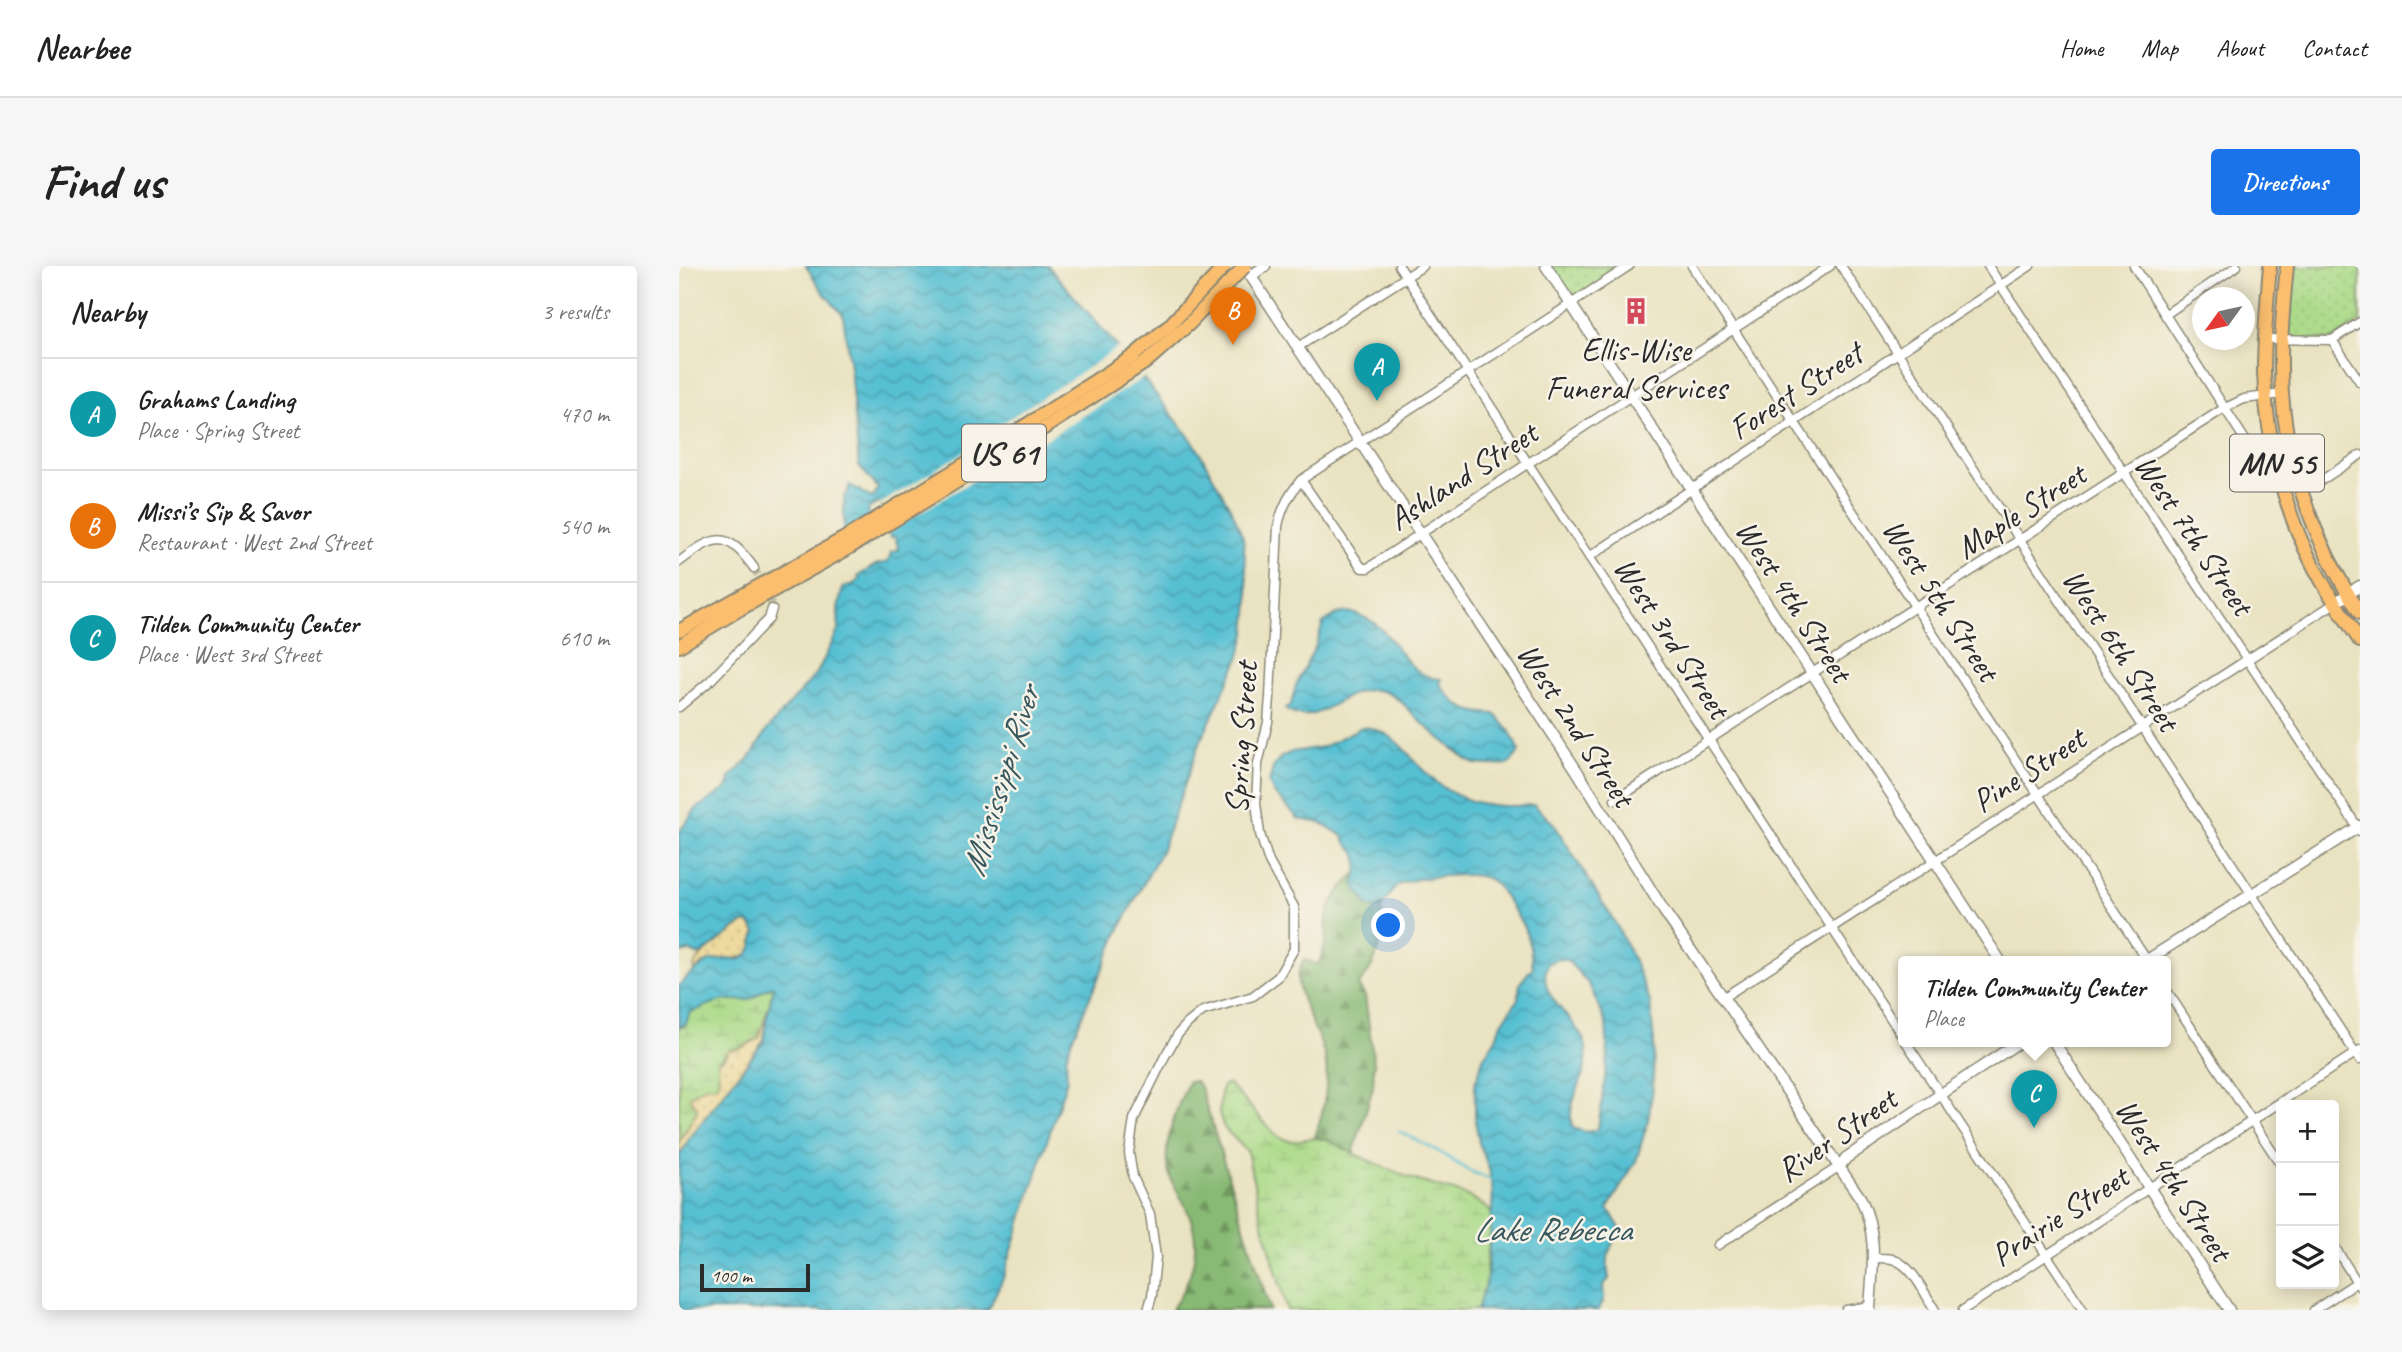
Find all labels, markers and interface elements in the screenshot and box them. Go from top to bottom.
text: Nearbee [35,27,129,69]
text: Home [2060,33,2103,63]
text: Map [2141,33,2178,63]
text: About [2216,33,2264,63]
text: Contact [2302,33,2367,63]
button: Directions [2211,149,2360,215]
text: Find us [42,151,164,213]
pin: B [1210,287,1256,345]
north arrow [2192,287,2255,350]
text: Nearby [70,293,146,331]
building icon: Ellis-Wise Funeral Services [1621,296,1651,326]
text: 3 results [542,297,609,326]
place label: Ellis-Wise Funeral Services [1546,329,1729,409]
street label: Forest Street [1721,330,1874,449]
pin: A [1354,343,1400,401]
text: Grahams Landing [137,383,294,416]
text: A [87,400,99,429]
text: 470 m [560,400,609,429]
street label: Ashland Street [1380,410,1548,540]
text: Place · Spring Street [137,416,299,445]
road number: US 61 [962,425,1046,482]
road number: MN 55 [2230,434,2324,492]
street label: West 7th Street [2125,446,2265,626]
street label: Maple Street [1948,452,2096,568]
text: Missi’s Sip & Savor [137,495,310,528]
street label: West 5th Street [1873,511,2011,691]
text: B [87,512,99,541]
text: 540 m [560,512,609,541]
street label: West 4th Street [1726,512,1864,692]
text: Restaurant · West 2nd Street [137,528,372,557]
street label: West 3rd Street [1604,549,1742,729]
street label: West 6th Street [2053,561,2191,741]
text: Tilden Community Center [137,607,359,640]
text: C [88,624,98,653]
text: 610 m [560,624,609,653]
street label: West 2nd Street [1508,635,1646,817]
text: Place · West 3rd Street [137,640,321,669]
street label: Spring Street [1215,658,1267,816]
water label: Mississippi River [950,676,1052,881]
street label: Pine Street [1964,716,2096,822]
your location [1371,908,1405,942]
popup [1898,956,2171,1047]
text: Tilden Community Center [1924,971,2145,1004]
text: Place [1924,1004,1964,1033]
pin: C [2011,1070,2057,1128]
street label: River Street [1768,1077,1907,1191]
street label: West 4th Street [2106,1091,2244,1271]
map controls [2276,1100,2339,1289]
button: + [2276,1100,2339,1163]
street label: Prairie Street [1983,1154,2139,1276]
button: − [2276,1163,2339,1226]
water label: Lake Rebecca [1473,1207,1634,1252]
button: layers [2276,1226,2339,1289]
scale bar [700,1261,810,1293]
text: 100 m [711,1264,752,1288]

